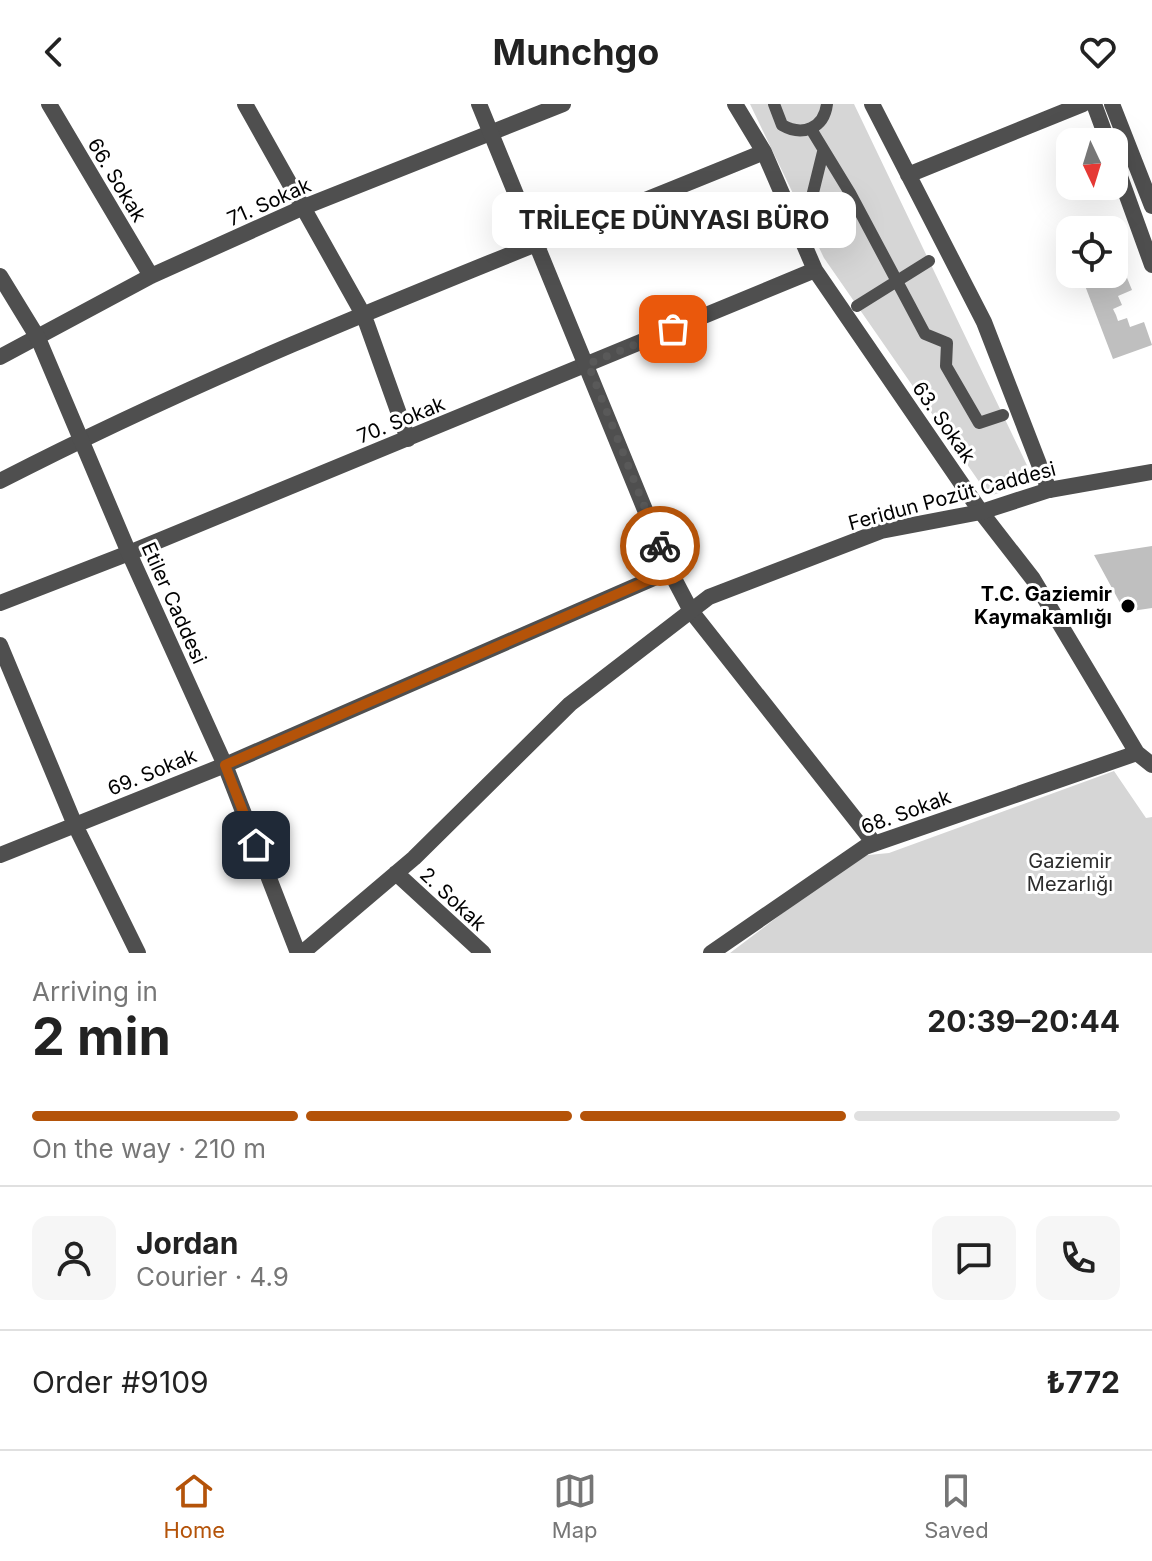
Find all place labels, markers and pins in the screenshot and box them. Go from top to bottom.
callout: TRİLEÇE DÜNYASI BÜRO [491,193,855,249]
pin [639,295,707,363]
place label: T.C. Gaziemir Kaymakamlığı [974,582,1112,629]
marker: T.C. Gaziemir Kaymakamlığı [1119,597,1137,615]
pin [222,811,290,879]

